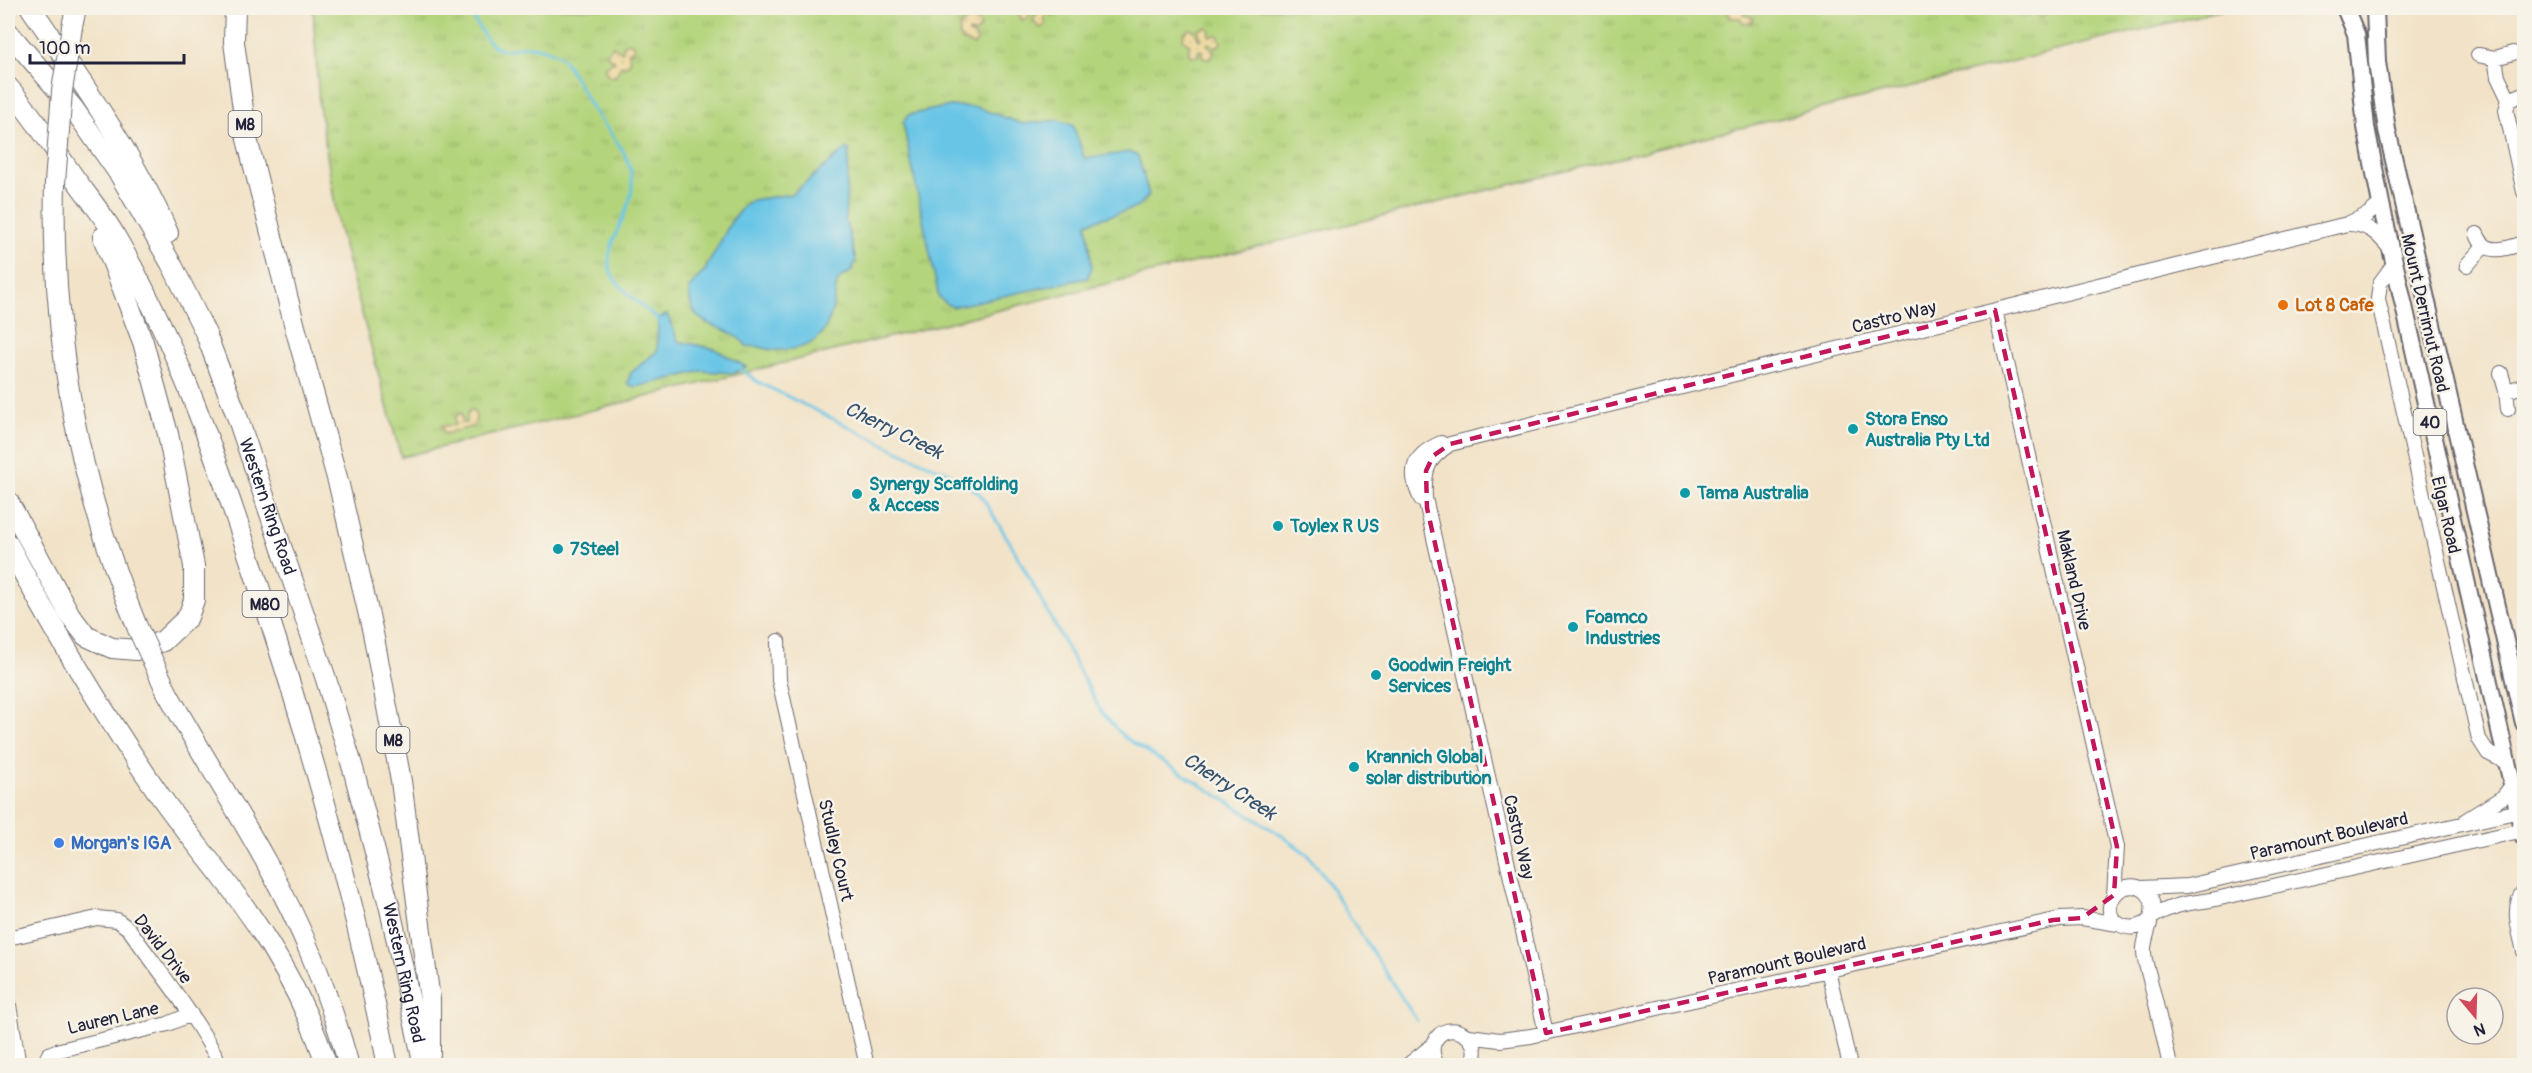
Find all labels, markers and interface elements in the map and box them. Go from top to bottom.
scale bar [30,27,184,65]
text: 100 m [39,37,91,60]
road number: M8 [228,111,262,137]
street label: Mount Derrimut Road [2395,232,2454,395]
place label: Lot 8 Cafe [2295,294,2375,317]
street label: Castro Way [1850,296,1939,339]
marker: Lot 8 Cafe [2276,298,2290,312]
water label: Cherry Creek [841,396,948,466]
place label: Stora Enso Australia Pty Ltd [1865,408,1990,452]
road number: 40 [2414,409,2446,435]
marker: Stora Enso Australia Pty Ltd [1846,422,1860,436]
street label: Western Ring Road [233,435,301,578]
place label: Synergy Scaffolding & Access [869,473,1018,517]
street label: Elgar Road [2425,474,2466,556]
place label: Tama Australia [1696,482,1809,505]
marker: Tama Australia [1678,486,1692,500]
marker: Synergy Scaffolding & Access [850,487,864,501]
place label: Toylex R US [1289,515,1379,538]
marker: Toylex R US [1271,519,1285,533]
street label: Makland Drive [2051,528,2096,633]
place label: 7Steel [570,538,619,561]
marker: 7Steel [551,542,565,556]
road number: M80 [242,591,288,617]
place label: Foamco Industries [1585,606,1661,650]
marker: Foamco Industries [1566,620,1580,634]
place label: Goodwin Freight Services [1388,654,1512,698]
marker: Goodwin Freight Services [1369,668,1383,682]
road number: M8 [376,727,410,753]
place label: Krannich Global solar distribution [1366,746,1492,790]
water label: Cherry Creek [1179,747,1282,827]
marker: Krannich Global solar distribution [1347,760,1361,774]
street label: Castro Way [1498,793,1539,882]
street label: Studley Court [813,797,859,904]
street label: Paramount Boulevard [2248,807,2410,866]
place label: Morgan's IGA [71,832,172,855]
marker: Morgan's IGA [52,836,66,850]
street label: Western Ring Road [377,901,430,1045]
street label: David Drive [128,910,197,989]
street label: Paramount Boulevard [1706,932,1868,991]
north arrow [2445,986,2505,1046]
street label: Lauren Lane [65,997,161,1040]
text: N [2471,1018,2488,1041]

